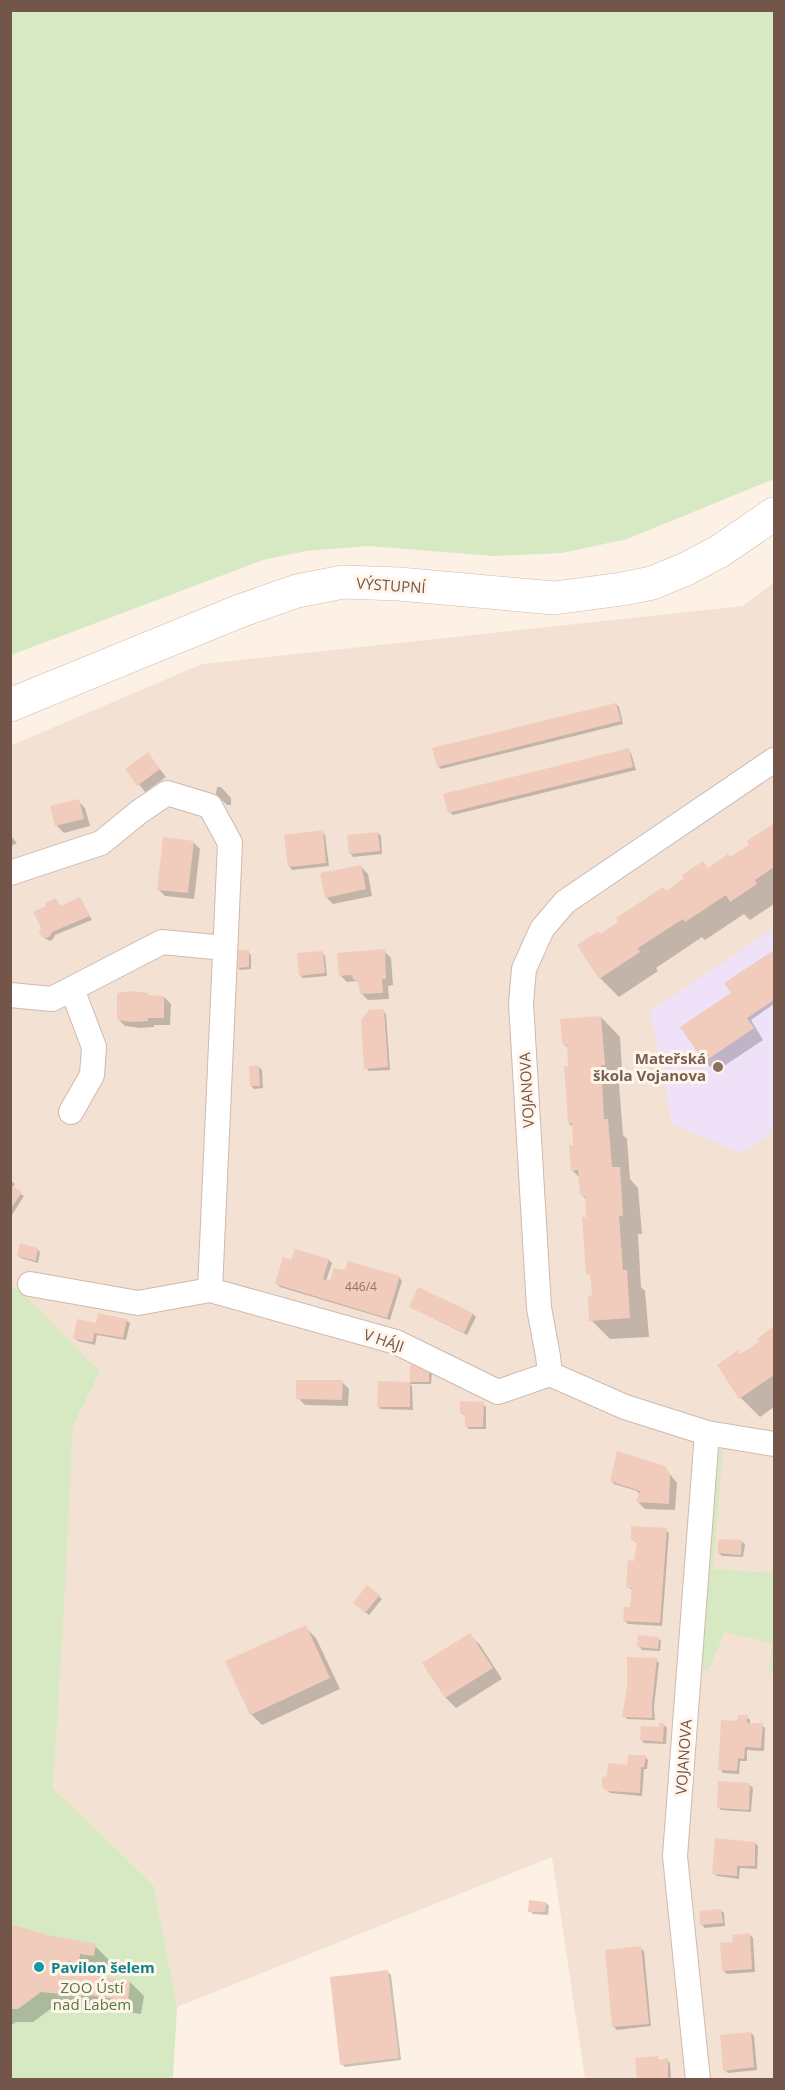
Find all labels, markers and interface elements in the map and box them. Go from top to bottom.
street label: VÝSTUPNÍ [356,573,427,597]
place label: Mateřská škola Vojanova [593,1048,706,1085]
street label: VOJANOVA [514,1051,538,1128]
marker: Mateřská škola Vojanova [711,1060,725,1074]
house number: 446/4 [345,1278,377,1295]
street label: V HÁJI [361,1324,407,1356]
street label: VOJANOVA [670,1718,696,1795]
place label: Pavilon šelem [51,1957,155,1977]
marker: Pavilon šelem [32,1960,46,1974]
park label: ZOO Ústí nad Labem [53,1977,131,2014]

